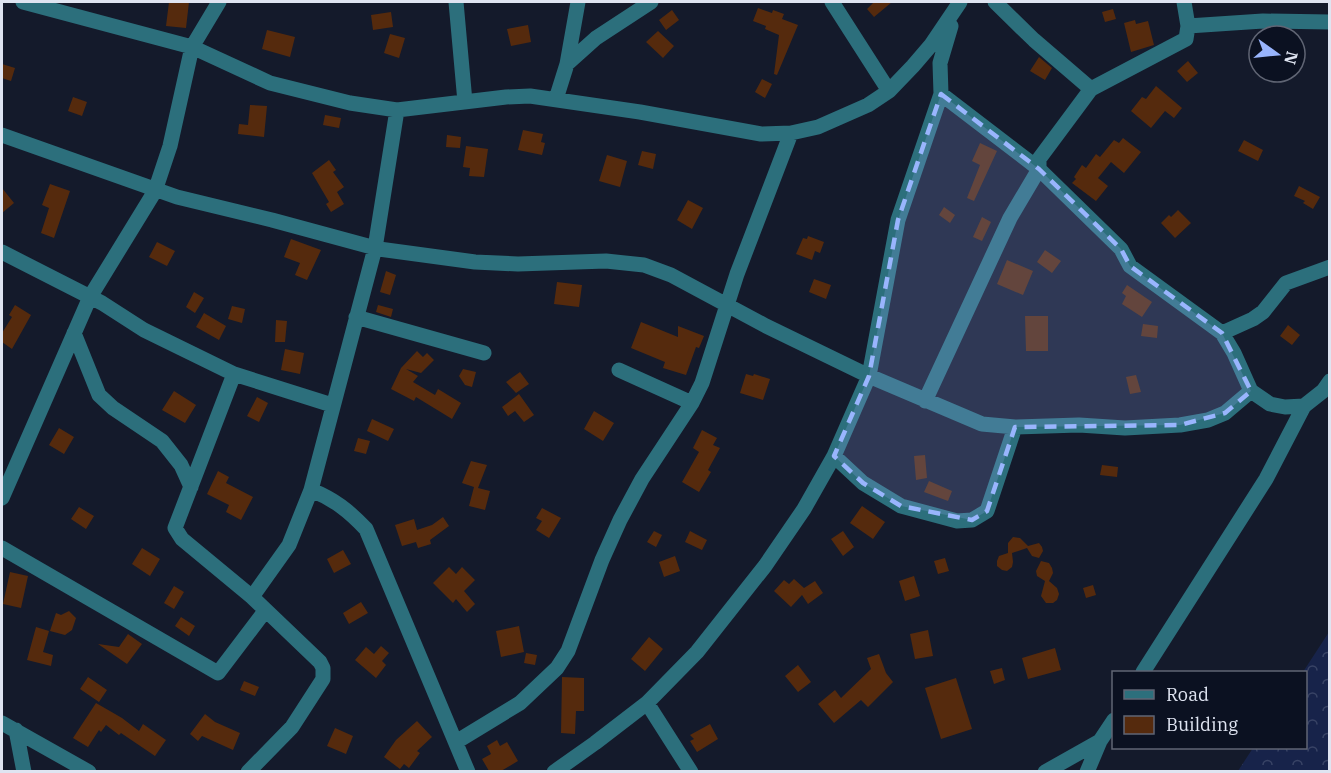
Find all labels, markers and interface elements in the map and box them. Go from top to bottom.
north arrow [1247,24,1307,84]
text: N [1280,49,1303,67]
legend [1112,671,1307,749]
text: Road [1166,683,1209,706]
text: Building [1166,713,1238,736]

